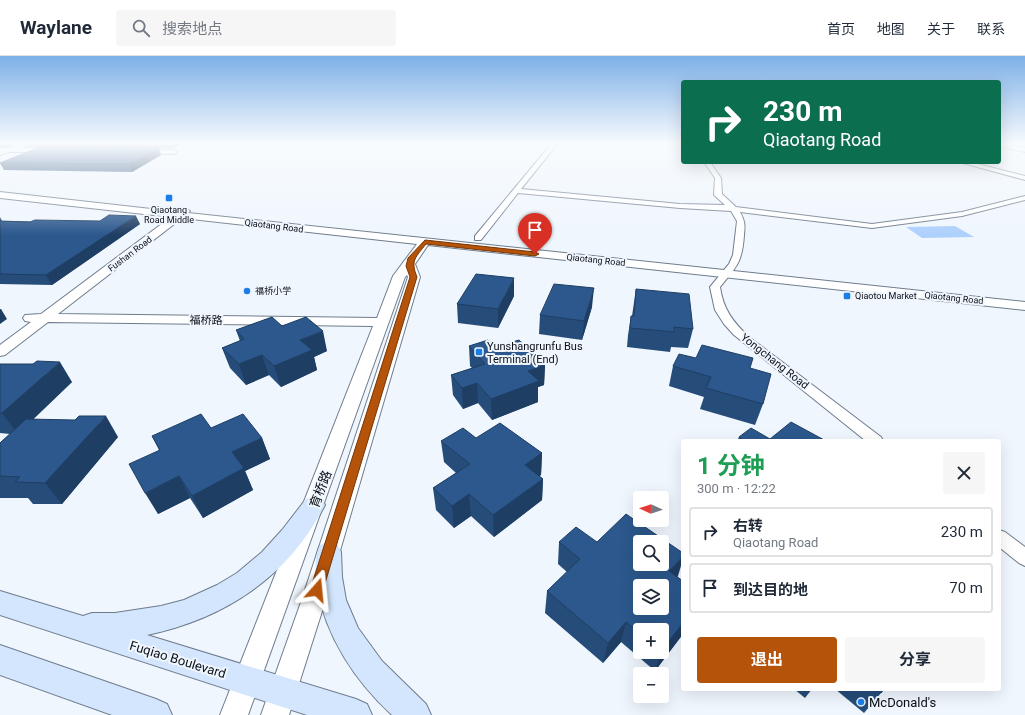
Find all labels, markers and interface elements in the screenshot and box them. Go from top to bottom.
search box [116,10,396,46]
text: Waylane [20,16,92,39]
icon: search [130,17,152,39]
text: 搜索地点 [162,20,222,38]
text: 首页 [827,21,855,37]
text: 地图 [877,21,905,37]
text: 关于 [927,21,955,37]
text: 联系 [977,21,1005,37]
text: 230 m [763,95,842,128]
icon: right [697,96,749,148]
text: Qiaotang Road [763,129,881,150]
marker: Qiaotang Road Middle [164,193,174,203]
place label: Qiaotang Road Middle [144,205,194,225]
pin [518,213,552,254]
street label: Qiaotang Road [244,217,304,235]
icon: arrive [524,219,546,241]
street label: Fushan Road [106,234,154,274]
street label: Qiaotang Road [566,252,626,268]
marker: 福桥小学 [242,286,252,296]
place label: 福桥小学 [255,286,291,296]
street label: Qiaotang Road [924,290,984,306]
marker: Qiaotou Market [842,291,852,301]
place label: Qiaotou Market [855,291,917,301]
street label: 福桥路 [189,314,223,327]
street label: Yongchang Road [738,331,811,392]
place label: Yunshangrunfu Bus Terminal (End) [487,340,583,366]
marker: Yunshangrunfu Bus Terminal (End) [474,347,484,357]
text: 1 分钟 [697,452,765,480]
button: close [943,452,985,494]
street label: 育桥路 [306,468,334,510]
text: 300 m · 12:22 [697,481,776,496]
north arrow [633,491,669,527]
map controls [633,491,669,703]
text: 右转 [733,517,763,535]
icon: right [699,521,721,543]
text: 230 m [941,523,983,541]
button: search [633,535,669,571]
text: Qiaotang Road [733,535,818,550]
position arrow [296,569,338,611]
icon: arrive [699,577,721,599]
button: layers [633,579,669,615]
text: 70 m [949,579,983,597]
text: 到达目的地 [733,581,808,599]
button: + [633,623,669,659]
button: 退出 [697,637,837,683]
button: 分享 [845,637,985,683]
street label: Fuqiao Boulevard [128,638,228,681]
button: − [633,667,669,703]
place label: McDonald's [869,695,937,710]
marker: McDonald's [856,697,866,707]

